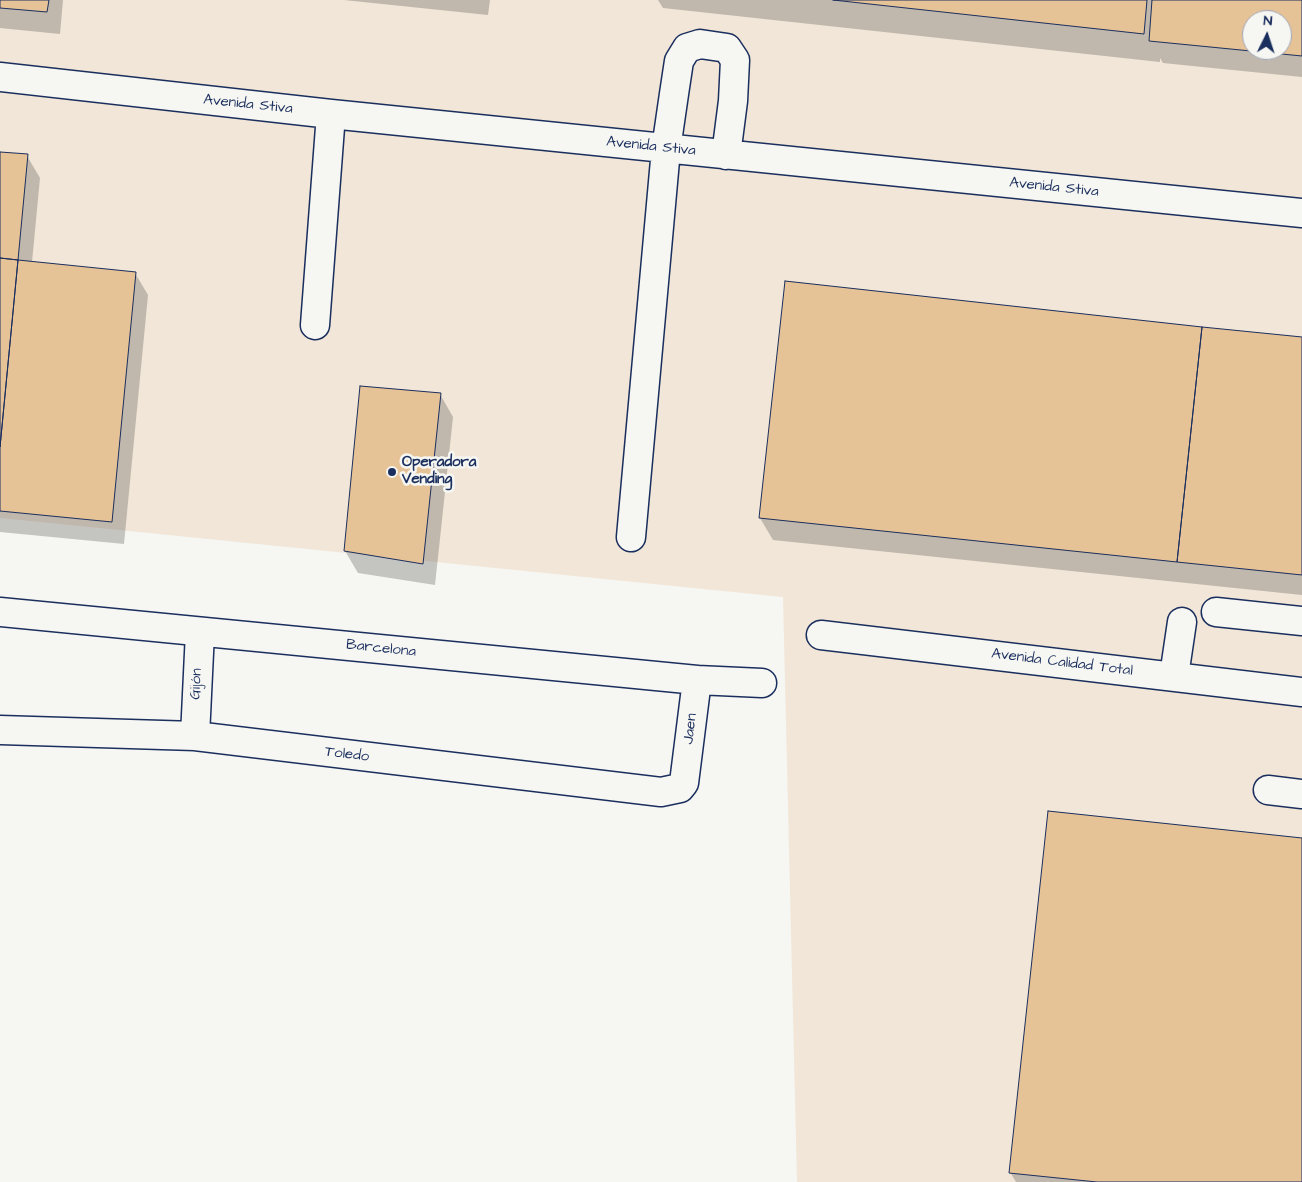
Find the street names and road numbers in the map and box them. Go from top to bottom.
street label: Avenida Stiva [202,91,294,119]
street label: Avenida Stiva [605,133,697,161]
street label: Avenida Stiva [1008,174,1100,202]
street label: Barcelona [345,636,417,662]
street label: Avenida Calidad Total [990,645,1134,681]
street label: Gijón [187,668,207,700]
street label: Jaen [680,712,702,746]
street label: Toledo [324,743,370,767]

